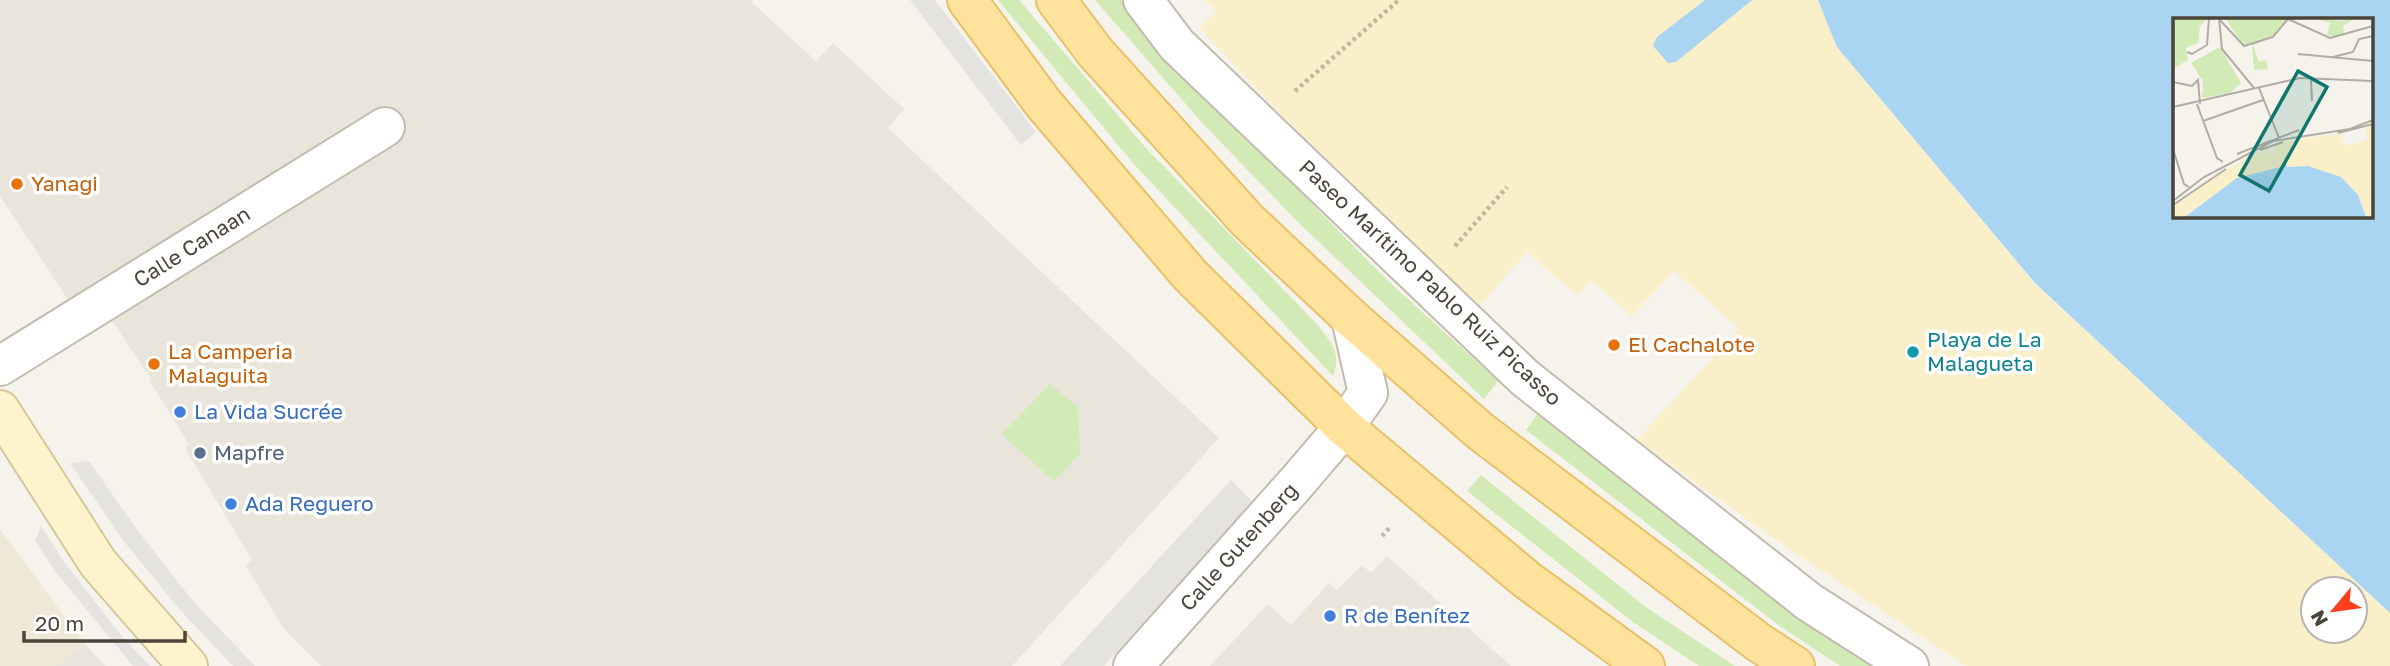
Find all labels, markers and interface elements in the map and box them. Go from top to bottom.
inset map [2173,18,2372,217]
street label: Paseo Marítimo Pablo Ruiz Picasso [1294,154,1567,411]
place label: Yanagi [31,170,98,196]
marker: Yanagi [9,176,25,192]
street label: Calle Canaan [128,200,255,292]
place label: Playa de La Malagueta [1927,326,2042,376]
place label: El Cachalote [1628,331,1755,357]
marker: El Cachalote [1606,337,1622,353]
place label: La Camperia Malaguita [168,338,293,388]
marker: Playa de La Malagueta [1905,344,1921,360]
marker: La Camperia Malaguita [146,356,162,372]
place label: La Vida Sucrée [194,398,343,424]
marker: La Vida Sucrée [172,404,188,420]
place label: Mapfre [214,439,284,465]
marker: Mapfre [192,445,208,461]
street label: Calle Gutenberg [1174,477,1303,616]
place label: Ada Reguero [245,490,374,516]
marker: Ada Reguero [223,496,239,512]
north arrow [2299,575,2369,645]
scale bar [24,600,186,644]
place label: R de Benítez [1344,602,1470,628]
text: N [2305,607,2332,630]
marker: R de Benítez [1322,608,1338,624]
text: 20 m [35,610,84,636]

